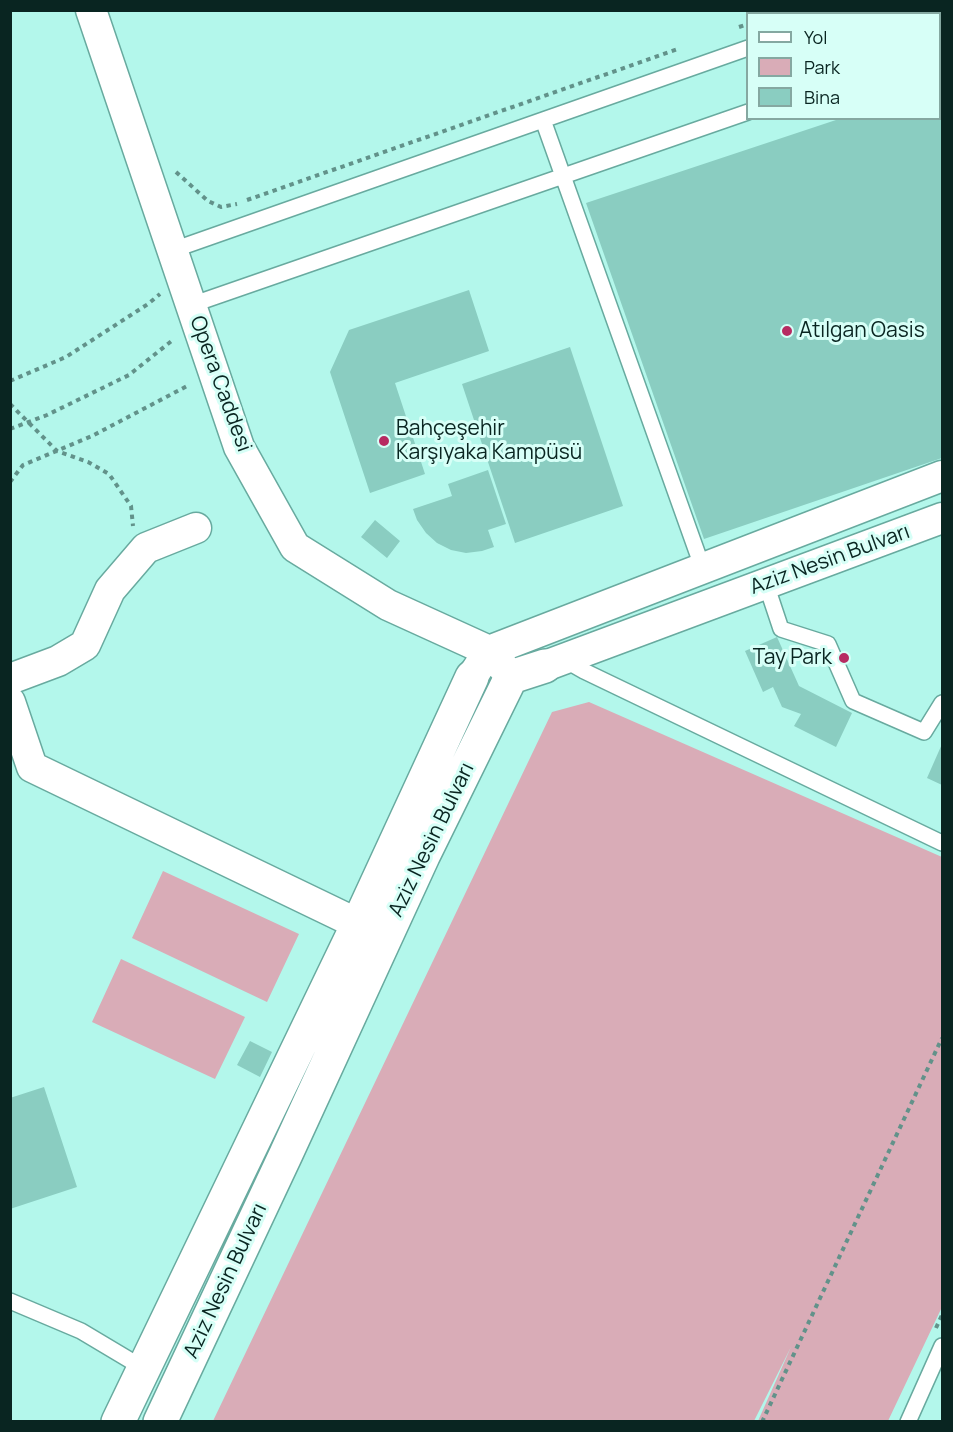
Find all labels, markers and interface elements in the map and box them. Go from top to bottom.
legend [746,12,941,120]
text: Yol [804,25,827,49]
text: Park [804,55,840,79]
text: Bina [804,85,840,109]
street label: Opera Caddesi [184,313,256,455]
place label: Atılgan Oasis [799,318,925,344]
marker: Atılgan Oasis [780,324,794,338]
place label: Bahçeşehir Karşıyaka Kampüsü [396,416,582,466]
marker: Bahçeşehir Karşıyaka Kampüsü [377,434,391,448]
street label: Aziz Nesin Bulvarı [747,519,913,601]
place label: Tay Park [753,645,832,671]
marker: Tay Park [837,651,851,665]
street label: Aziz Nesin Bulvarı [384,759,480,921]
street label: Aziz Nesin Bulvarı [179,1199,273,1363]

